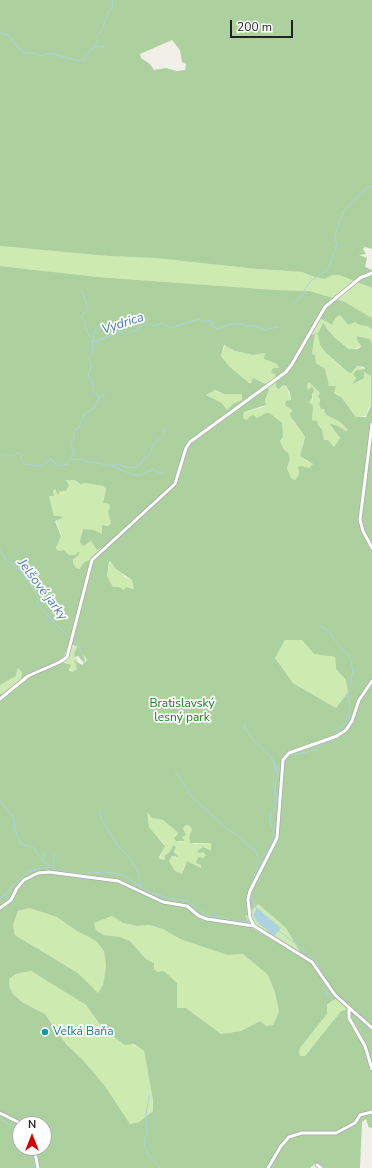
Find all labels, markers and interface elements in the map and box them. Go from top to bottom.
scale bar [232,12,295,38]
text: 200 m [237,19,272,35]
water label: Vydrica [100,310,146,338]
water label: Jelšové jarky [14,556,70,624]
park label: Bratislavský lesný park [149,697,215,725]
place label: Veľká Baňa [53,1025,114,1039]
marker: Veľká Baňa [40,1027,50,1037]
north arrow [12,1116,52,1156]
text: N [28,1117,36,1132]

